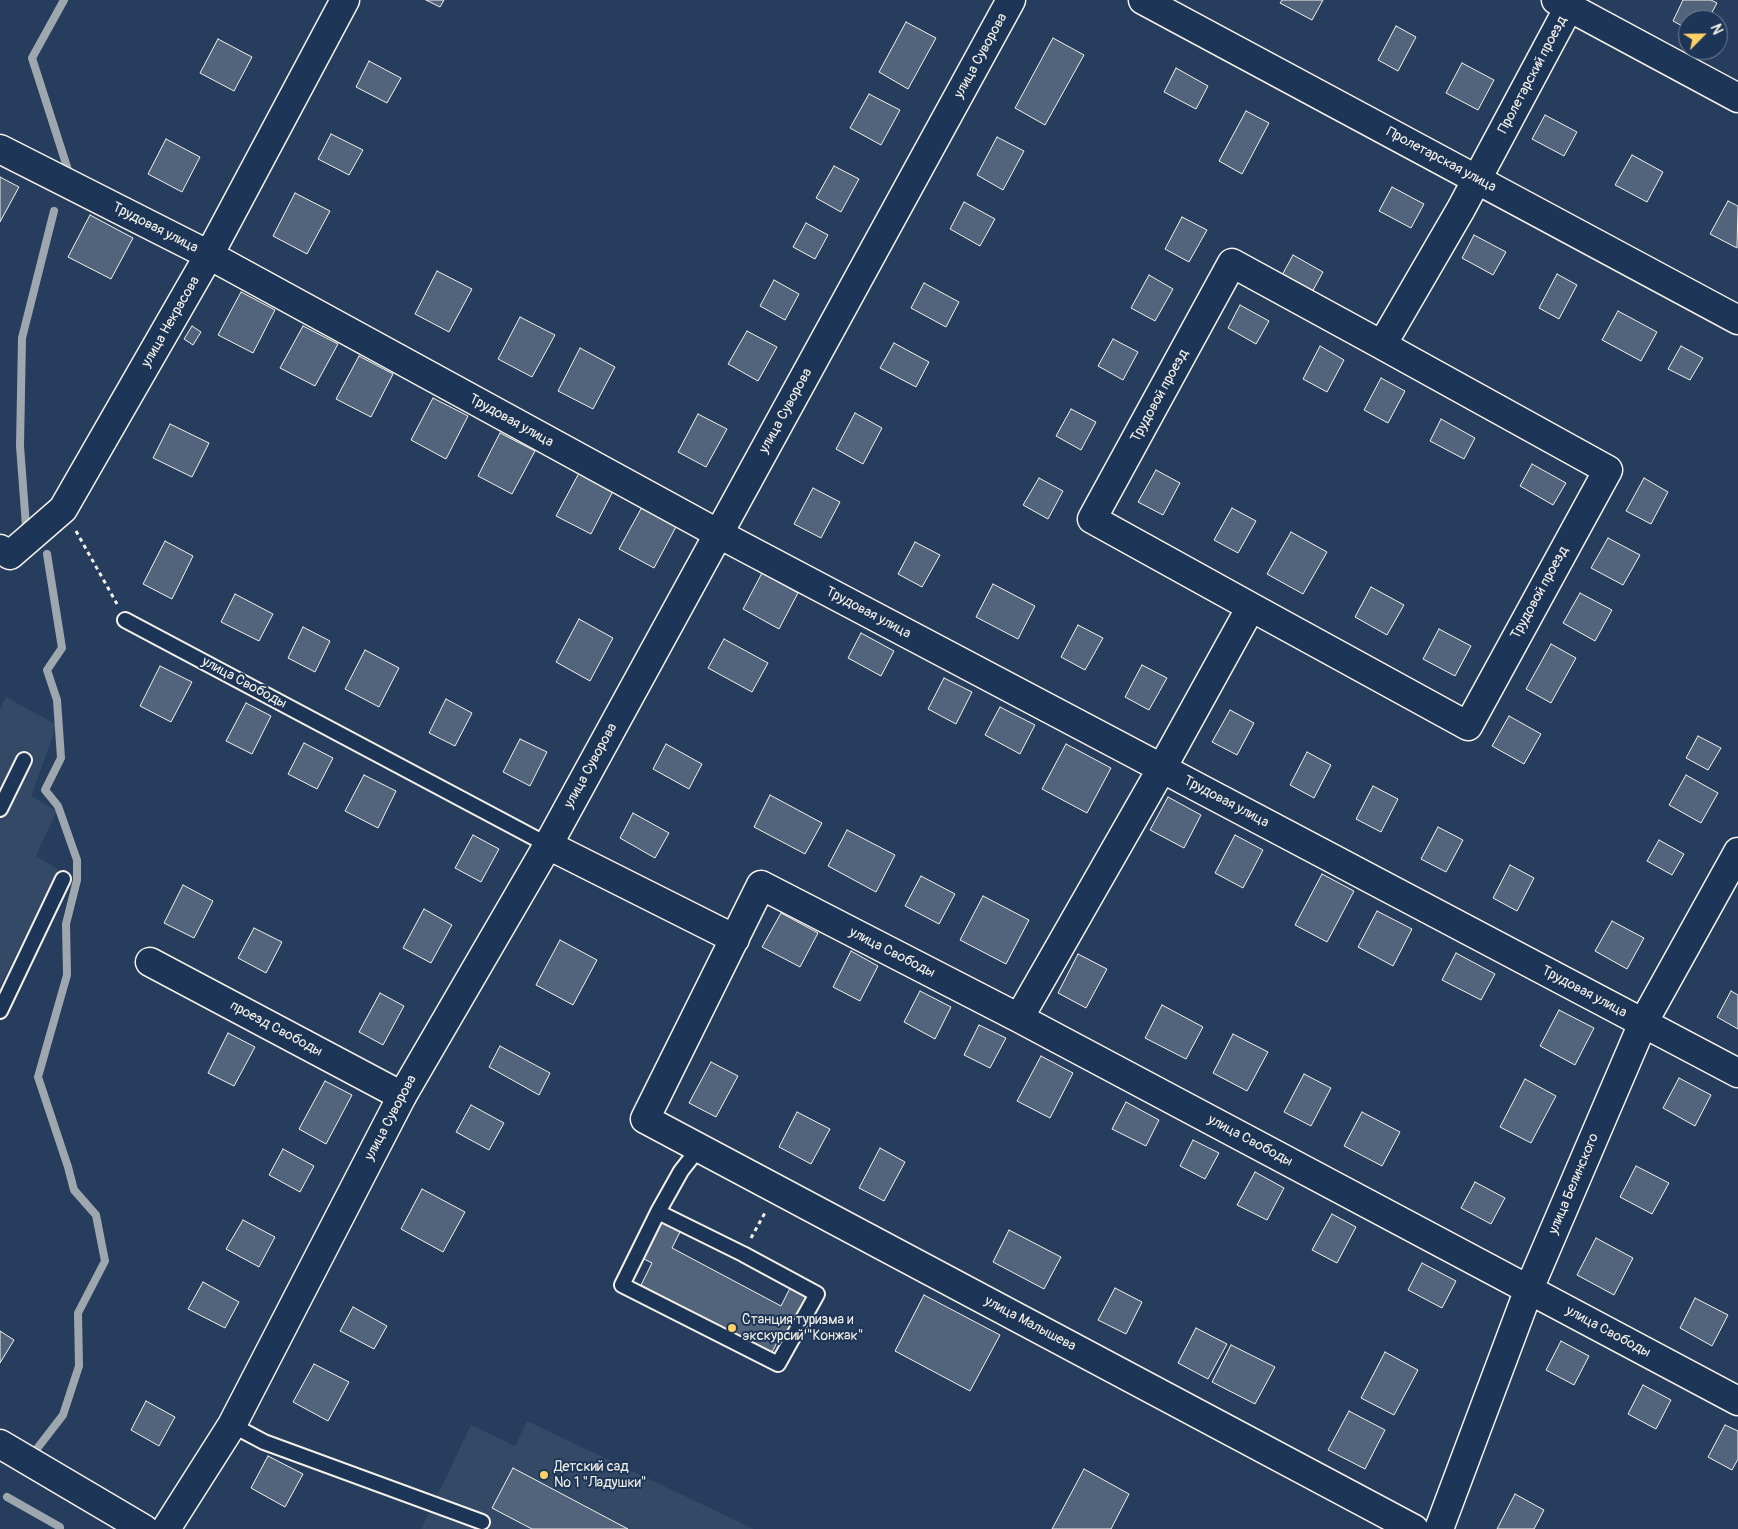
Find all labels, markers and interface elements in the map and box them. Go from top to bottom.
north arrow [1678,10,1728,60]
street label: улица Суворова [951,11,1011,101]
street label: Пролетарский проезд [1495,13,1571,137]
text: N [1707,22,1726,37]
street label: Пролетарская улица [1383,124,1499,196]
street label: Трудовая улица [109,199,201,257]
street label: улица Некрасова [138,274,204,370]
street label: Трудовой проезд [1128,347,1192,445]
street label: улица Суворова [756,366,816,456]
street label: Трудовая улица [466,391,556,451]
street label: Трудовой проезд [1508,544,1572,642]
street label: Трудовая улица [822,583,914,643]
street label: улица Свободы [199,654,289,712]
street label: улица Суворова [561,721,621,811]
street label: Трудовая улица [1180,772,1272,832]
street label: улица Свободы [846,924,938,982]
street label: Трудовая улица [1538,962,1630,1022]
street label: проезд Свободы [227,998,325,1060]
street label: улица Суворова [361,1072,421,1164]
street label: улица Свободы [1205,1112,1295,1170]
street label: улица Белинского [1545,1131,1603,1237]
street label: улица Малышева [981,1293,1079,1355]
street label: улица Свободы [1563,1303,1653,1361]
place label: Станция туризма и экскурсий "Конжак" [742,1312,863,1344]
marker: Станция туризма и экскурсий "Конжак" [726,1322,738,1334]
place label: Детский сад № 1 "Ладушки" [554,1459,647,1491]
marker: Детский сад № 1 "Ладушки" [538,1469,550,1481]

